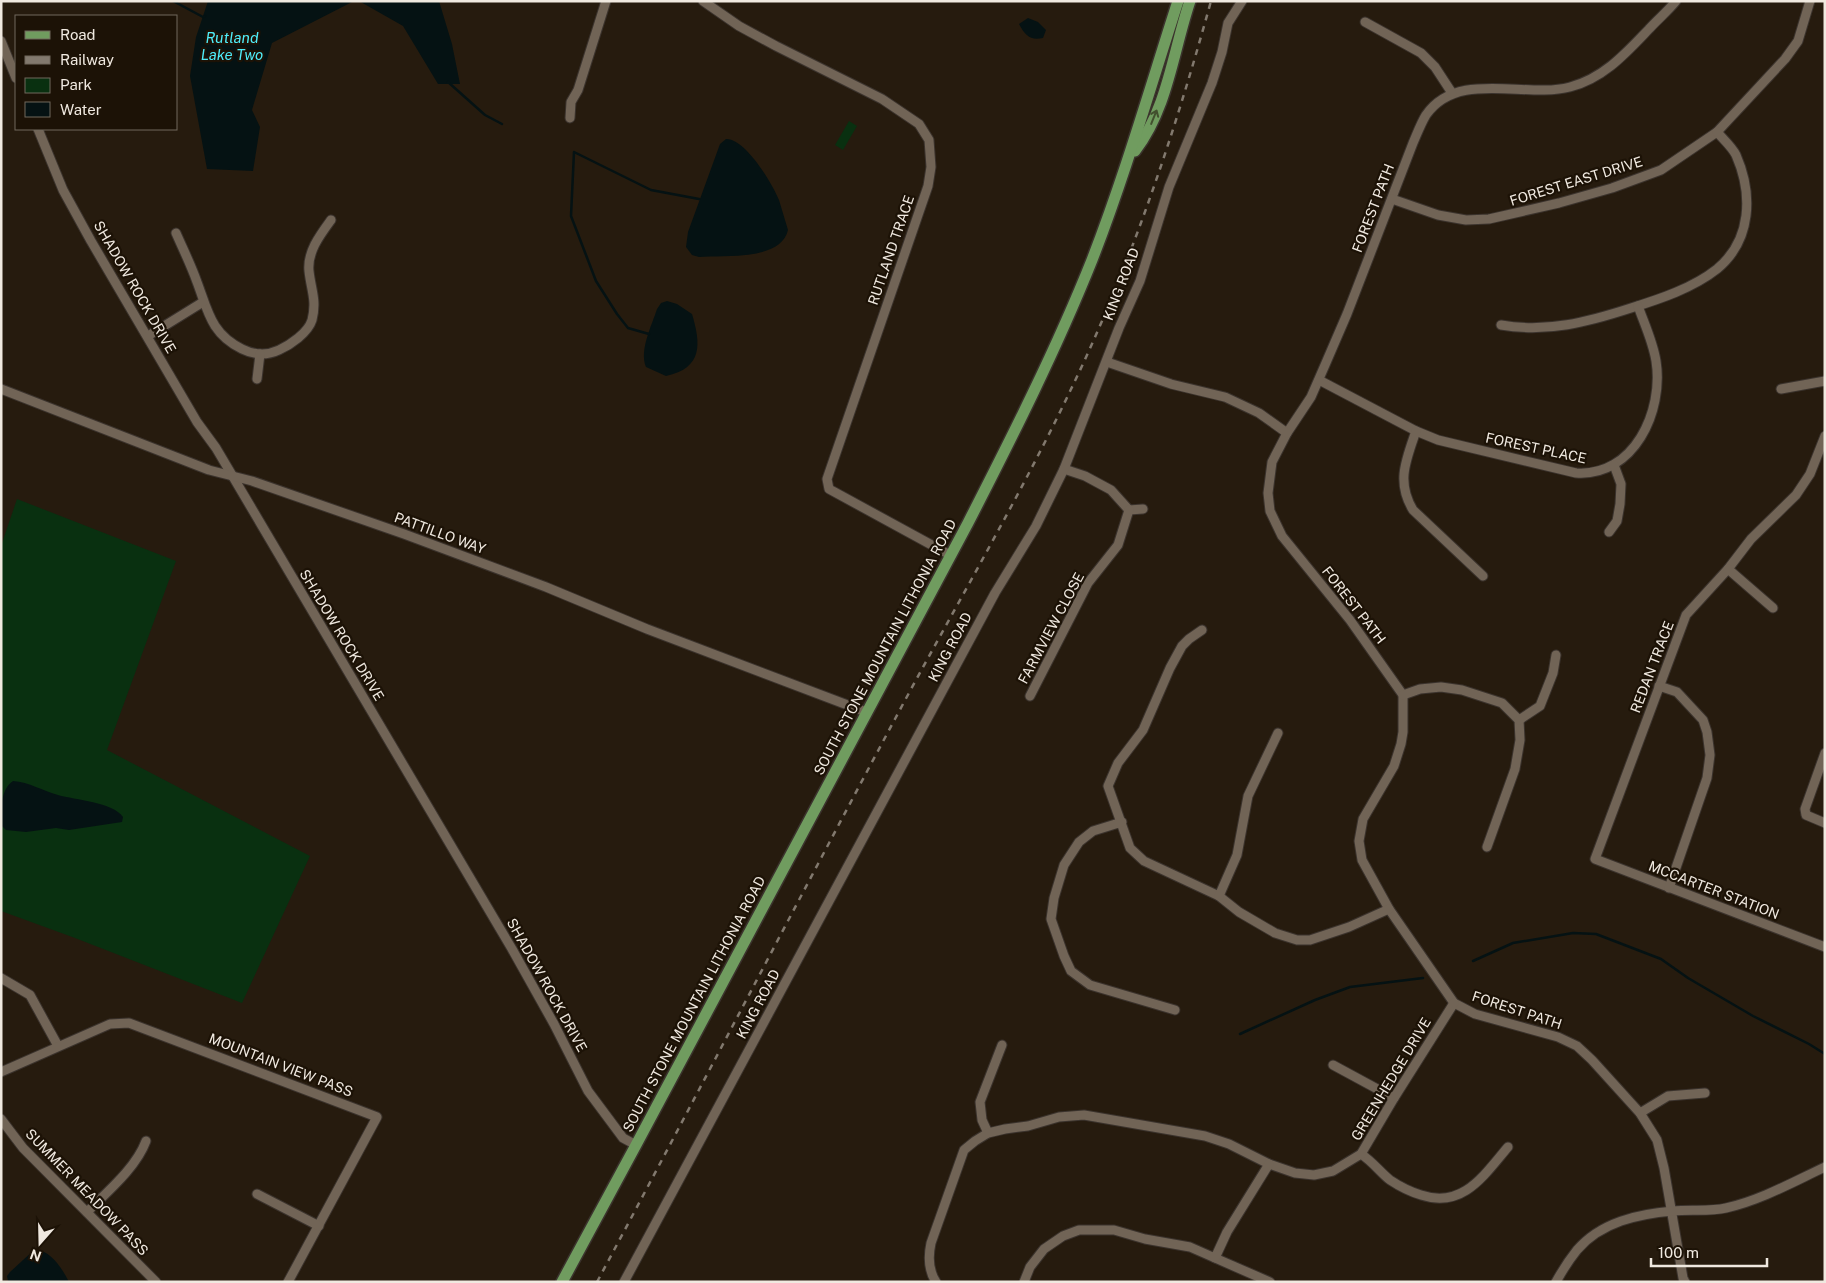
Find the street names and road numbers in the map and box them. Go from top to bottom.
street label: FOREST EAST DRIVE [1508,153,1644,209]
street label: FOREST PATH [1349,161,1397,255]
street label: RUTLAND TRACE [865,193,917,307]
street label: SHADOW ROCK DRIVE [91,218,179,356]
street label: KING ROAD [1100,245,1142,323]
street label: FOREST PLACE [1484,430,1588,466]
street label: PATTILLO WAY [392,509,488,557]
street label: SOUTH STONE MOUNTAIN LITHONIA ROAD [810,516,960,778]
street label: FOREST PATH [1319,563,1389,647]
street label: SHADOW ROCK DRIVE [297,567,387,703]
street label: FARMVIEW CLOSE [1015,570,1087,686]
street label: KING ROAD [925,609,975,685]
street label: REDAN TRACE [1627,619,1677,715]
street label: MCCARTER STATION [1646,858,1782,922]
street label: SOUTH STONE MOUNTAIN LITHONIA ROAD [619,873,769,1135]
street label: SHADOW ROCK DRIVE [504,916,590,1054]
street label: KING ROAD [733,966,783,1042]
street label: FOREST PATH [1470,988,1564,1032]
street label: GREENHEDGE DRIVE [1348,1015,1434,1143]
street label: MOUNTAIN VIEW PASS [207,1030,355,1100]
street label: SUMMER MEADOW PASS [22,1125,152,1259]

